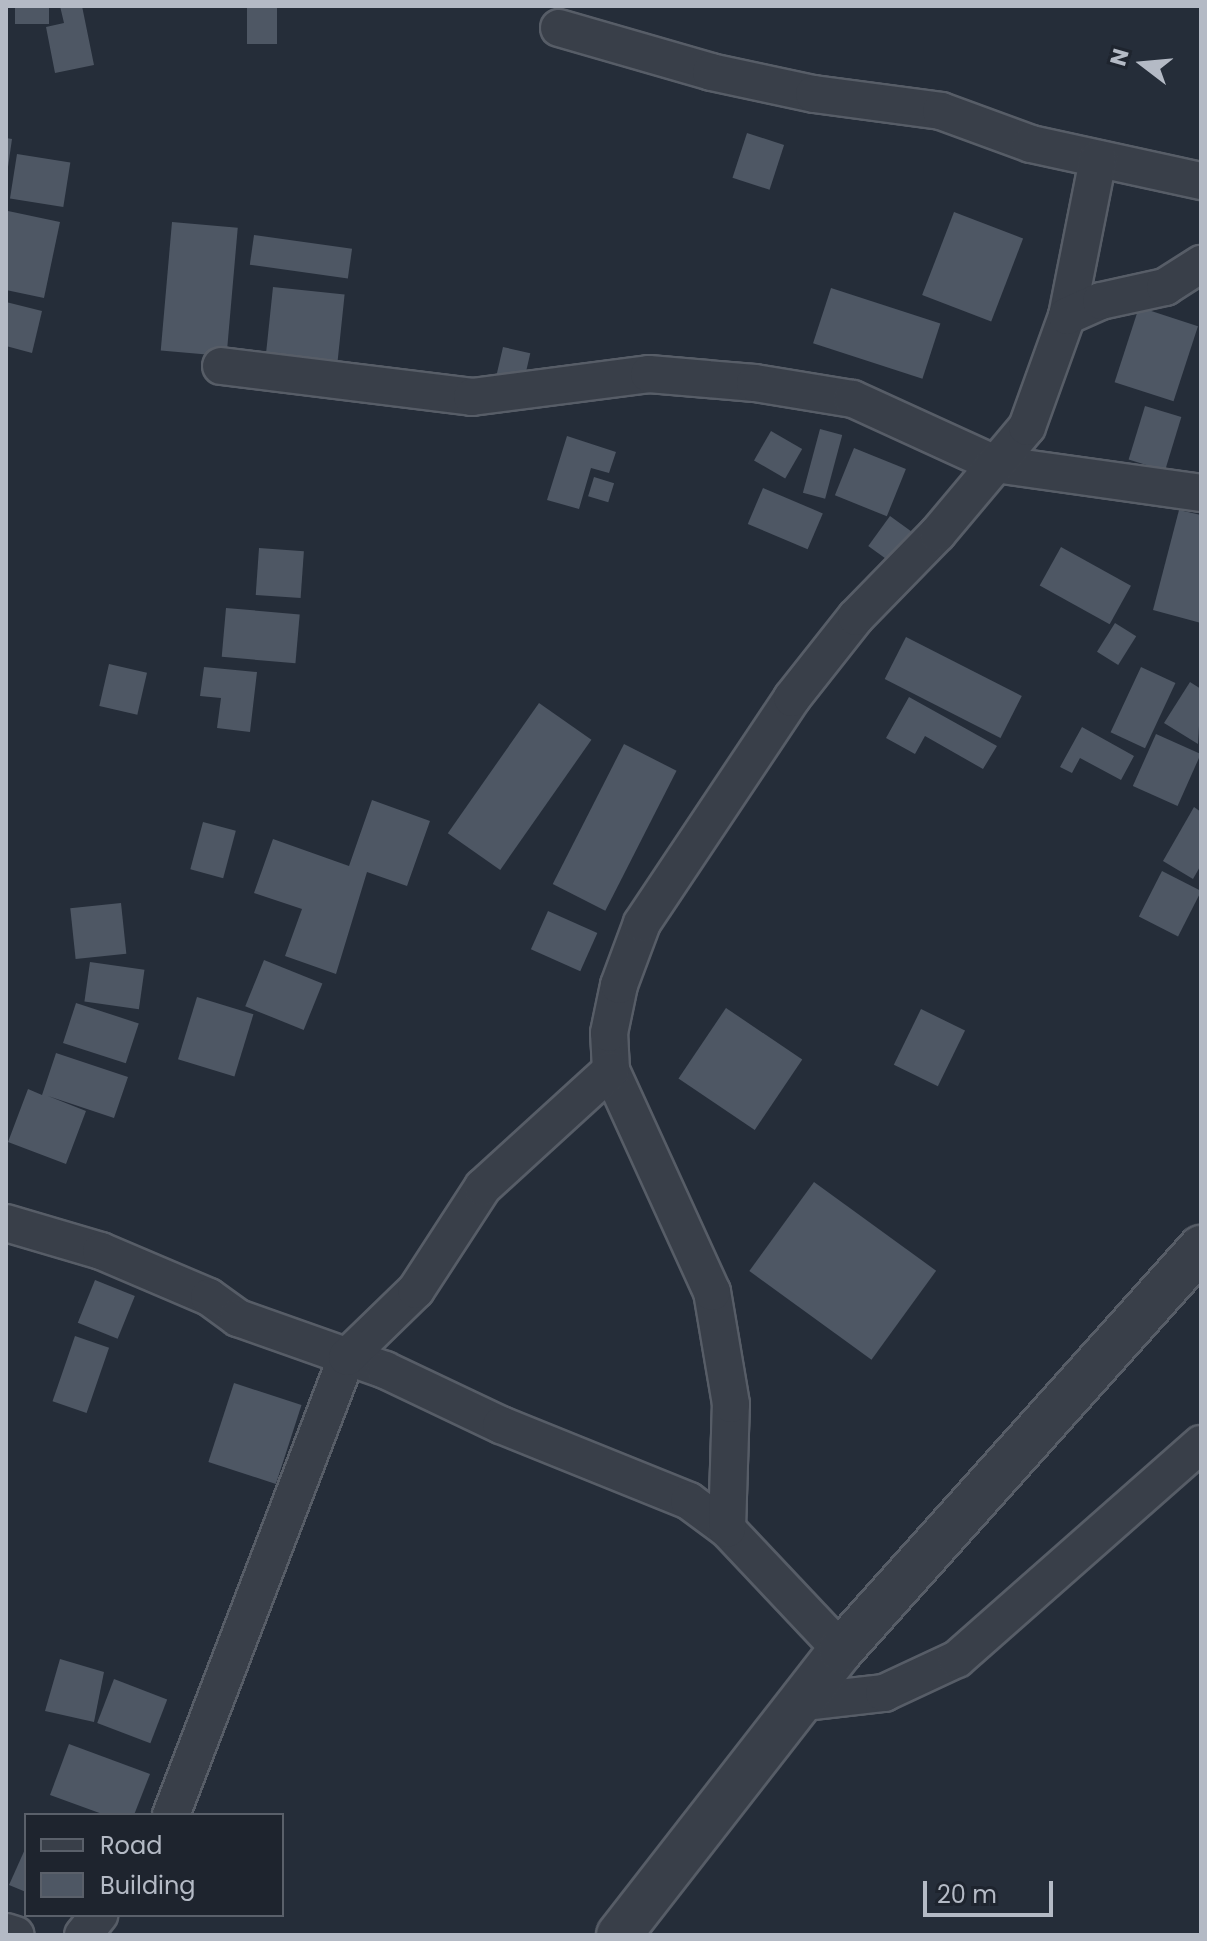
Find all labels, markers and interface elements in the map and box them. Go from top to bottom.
north arrow [1103,24,1183,104]
text: N [1102,45,1137,69]
legend [24,1813,284,1917]
text: Road [100,1829,162,1862]
scale bar [927,1865,1057,1915]
text: Building [100,1869,196,1902]
text: 20 m [937,1878,997,1911]

